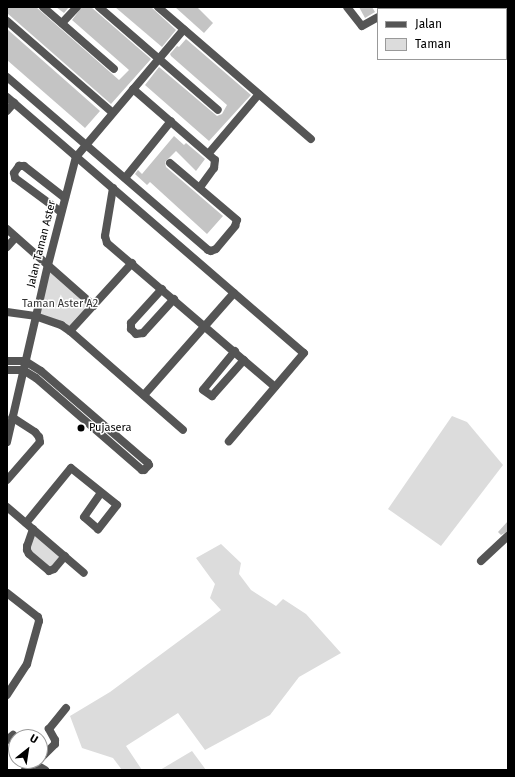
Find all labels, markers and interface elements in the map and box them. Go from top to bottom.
legend [377,8,507,60]
text: Jalan [415,17,442,31]
text: Taman [415,37,451,51]
street label: Jalan Taman Aster [25,199,59,289]
park label: Taman Aster A2 [22,297,98,311]
place label: Pujasera [89,421,131,435]
marker: Pujasera [76,423,86,433]
north arrow [8,729,48,769]
text: U [27,732,40,746]

